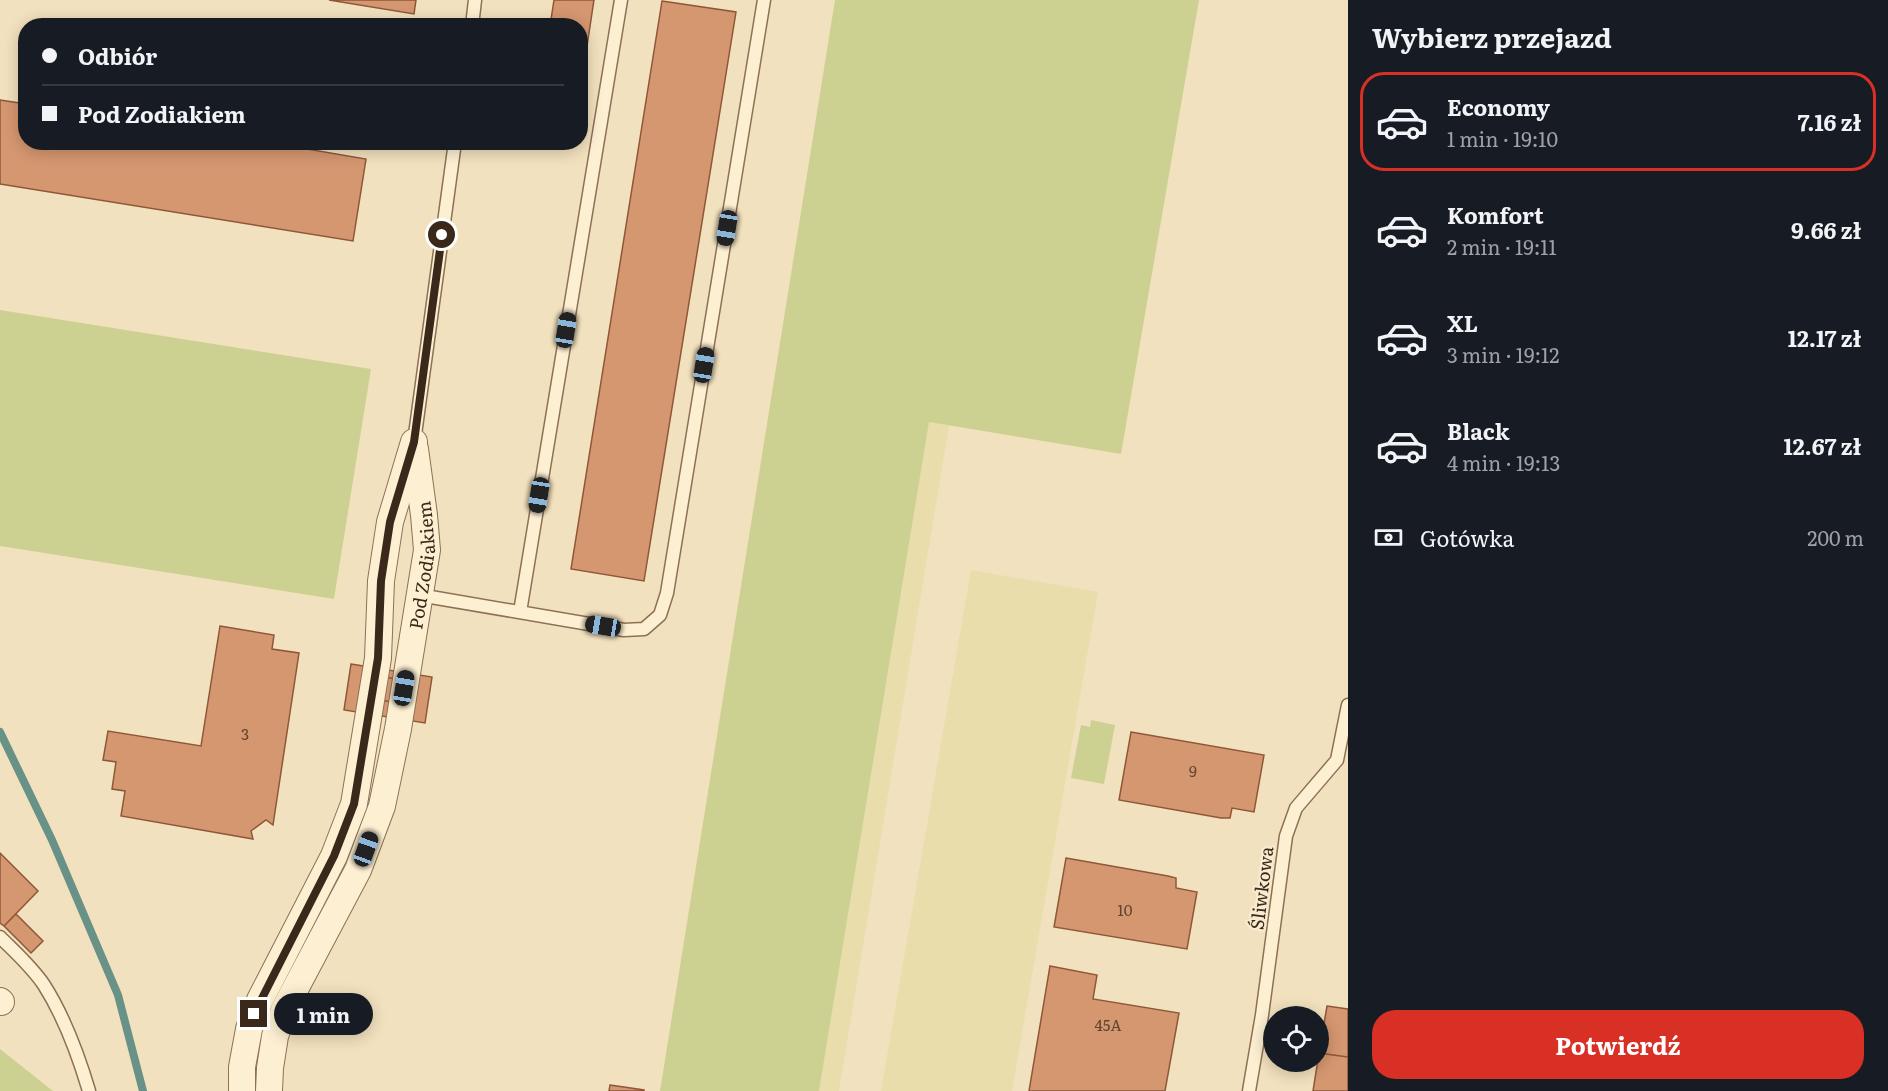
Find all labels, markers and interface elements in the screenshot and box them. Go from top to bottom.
text: Wybierz przejazd [1372,16,1612,56]
text: Odbiór [78,39,157,72]
text: Economy [1447,90,1550,123]
icon: car [1375,95,1429,149]
text: Pod Zodiakiem [78,97,246,130]
text: 7.16 zł [1798,105,1861,138]
text: 1 min · 19:10 [1447,123,1558,153]
text: Komfort [1447,198,1544,231]
icon: car [1375,203,1429,257]
car [715,209,739,247]
text: 9.66 zł [1791,213,1861,246]
route start [428,221,455,248]
text: 2 min · 19:11 [1447,231,1557,261]
text: XL [1447,306,1478,339]
car [554,311,578,349]
icon: car [1375,311,1429,365]
text: 12.17 zł [1788,321,1861,354]
text: 3 min · 19:12 [1447,339,1559,369]
car [692,346,716,384]
text: Black [1447,414,1509,447]
icon: car [1375,419,1429,473]
text: 12.67 zł [1784,429,1861,462]
text: 4 min · 19:13 [1447,447,1560,477]
car [527,476,551,514]
street label: Pod Zodiakiem [401,500,441,631]
icon: cash [1372,521,1405,554]
text: Gotówka [1420,521,1514,554]
text: 200 m [1807,522,1864,552]
car [584,614,622,638]
car [392,669,416,707]
house number: 3 [241,722,249,745]
house number: 9 [1189,759,1197,782]
car [351,829,381,869]
street label: Śliwkowa [1243,845,1280,931]
house number: 10 [1118,898,1133,921]
callout: 1 min [275,993,374,1035]
text: 1 min [297,999,350,1029]
route end [240,1000,267,1027]
map controls [1263,1006,1329,1072]
button: locate [1263,1006,1329,1072]
button: Potwierdź [1372,1010,1864,1079]
house number: 45A [1095,1013,1121,1036]

